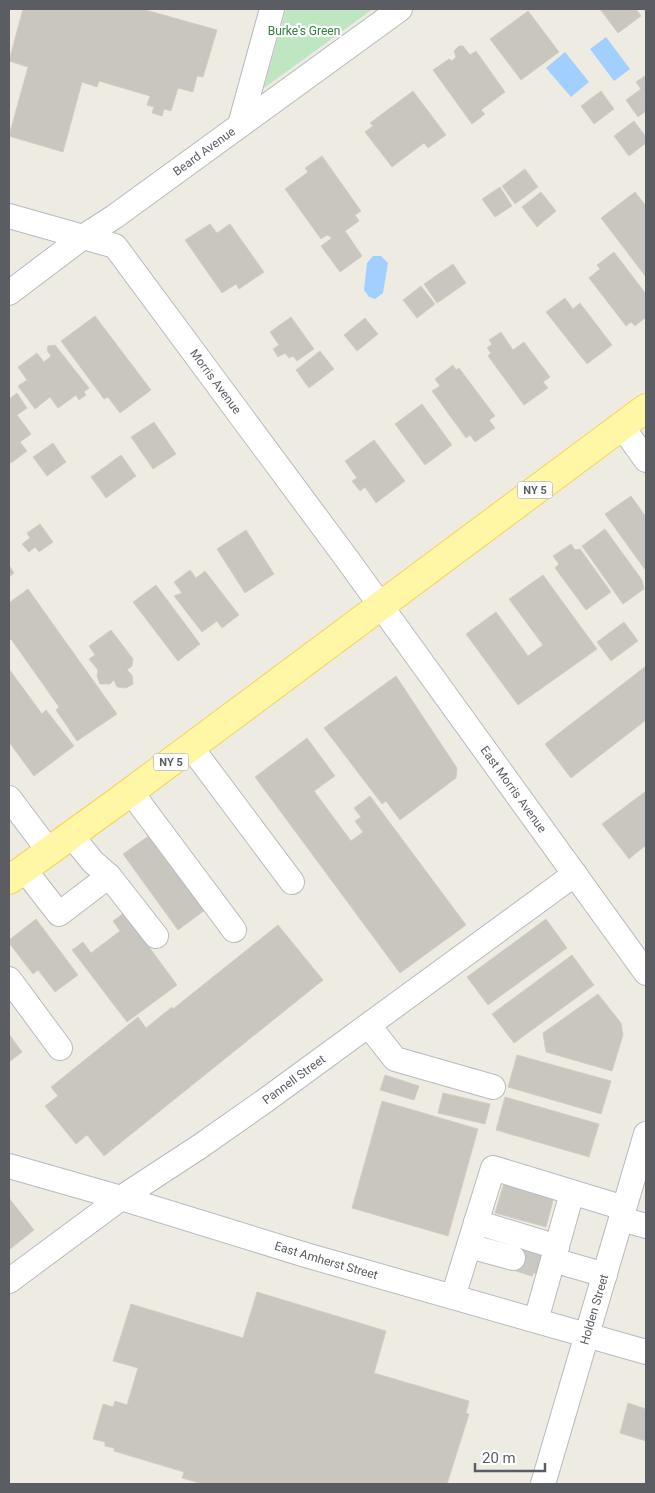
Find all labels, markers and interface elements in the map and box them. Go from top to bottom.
park label: Burke's Green [268,24,340,38]
street label: Beard Avenue [170,124,238,179]
street label: Morris Avenue [187,347,244,417]
road number: NY 5 [518,482,552,498]
street label: East Morris Avenue [477,743,549,835]
road number: NY 5 [154,754,188,770]
street label: Pannell Street [260,1052,328,1107]
street label: East Amherst Street [273,1239,379,1282]
street label: Holden Street [577,1272,611,1346]
scale bar [475,1440,545,1472]
text: 20 m [482,1449,516,1467]

